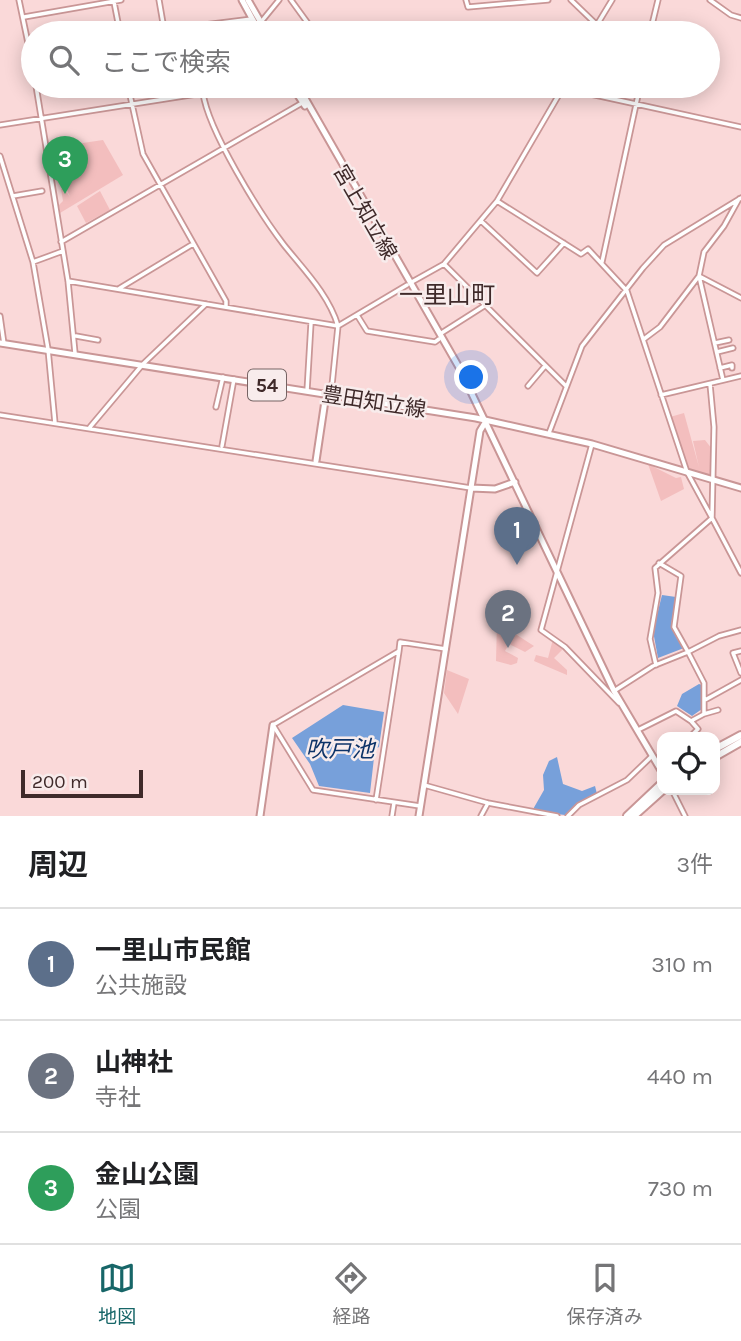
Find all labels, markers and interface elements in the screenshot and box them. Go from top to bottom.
search box [21,21,720,98]
icon: search [45,41,83,79]
text: ここで検索 [101,47,231,78]
pin: 3 [42,136,88,194]
street label: 宮上知立線 [328,161,402,263]
district label: 一里山町 [399,281,495,309]
your location [454,360,488,394]
road number: 54 [248,370,286,400]
street label: 豊田知立線 [320,382,428,422]
pin: 1 [494,507,540,565]
pin: 2 [485,590,531,648]
map controls [657,732,720,795]
button: locate [657,732,720,795]
water label: 吹戸池 [306,736,377,763]
scale bar [21,767,144,799]
text: 200 m [32,771,88,793]
text: 周辺 [28,847,88,883]
text: 3件 [676,851,713,878]
text: 一里山市民館 [95,935,251,966]
text: 1 [47,951,55,978]
text: 310 m [651,951,713,978]
text: 公共施設 [95,972,187,999]
text: 山神社 [95,1047,173,1078]
text: 2 [44,1063,58,1090]
text: 440 m [647,1063,713,1090]
text: 寺社 [95,1084,141,1111]
text: 金山公園 [95,1159,199,1190]
text: 3 [44,1175,58,1202]
text: 730 m [648,1175,713,1202]
text: 公園 [95,1196,141,1223]
tab: 地図 [98,1259,136,1328]
tab: 経路 [332,1259,371,1328]
tab: 保存済み [567,1259,643,1328]

